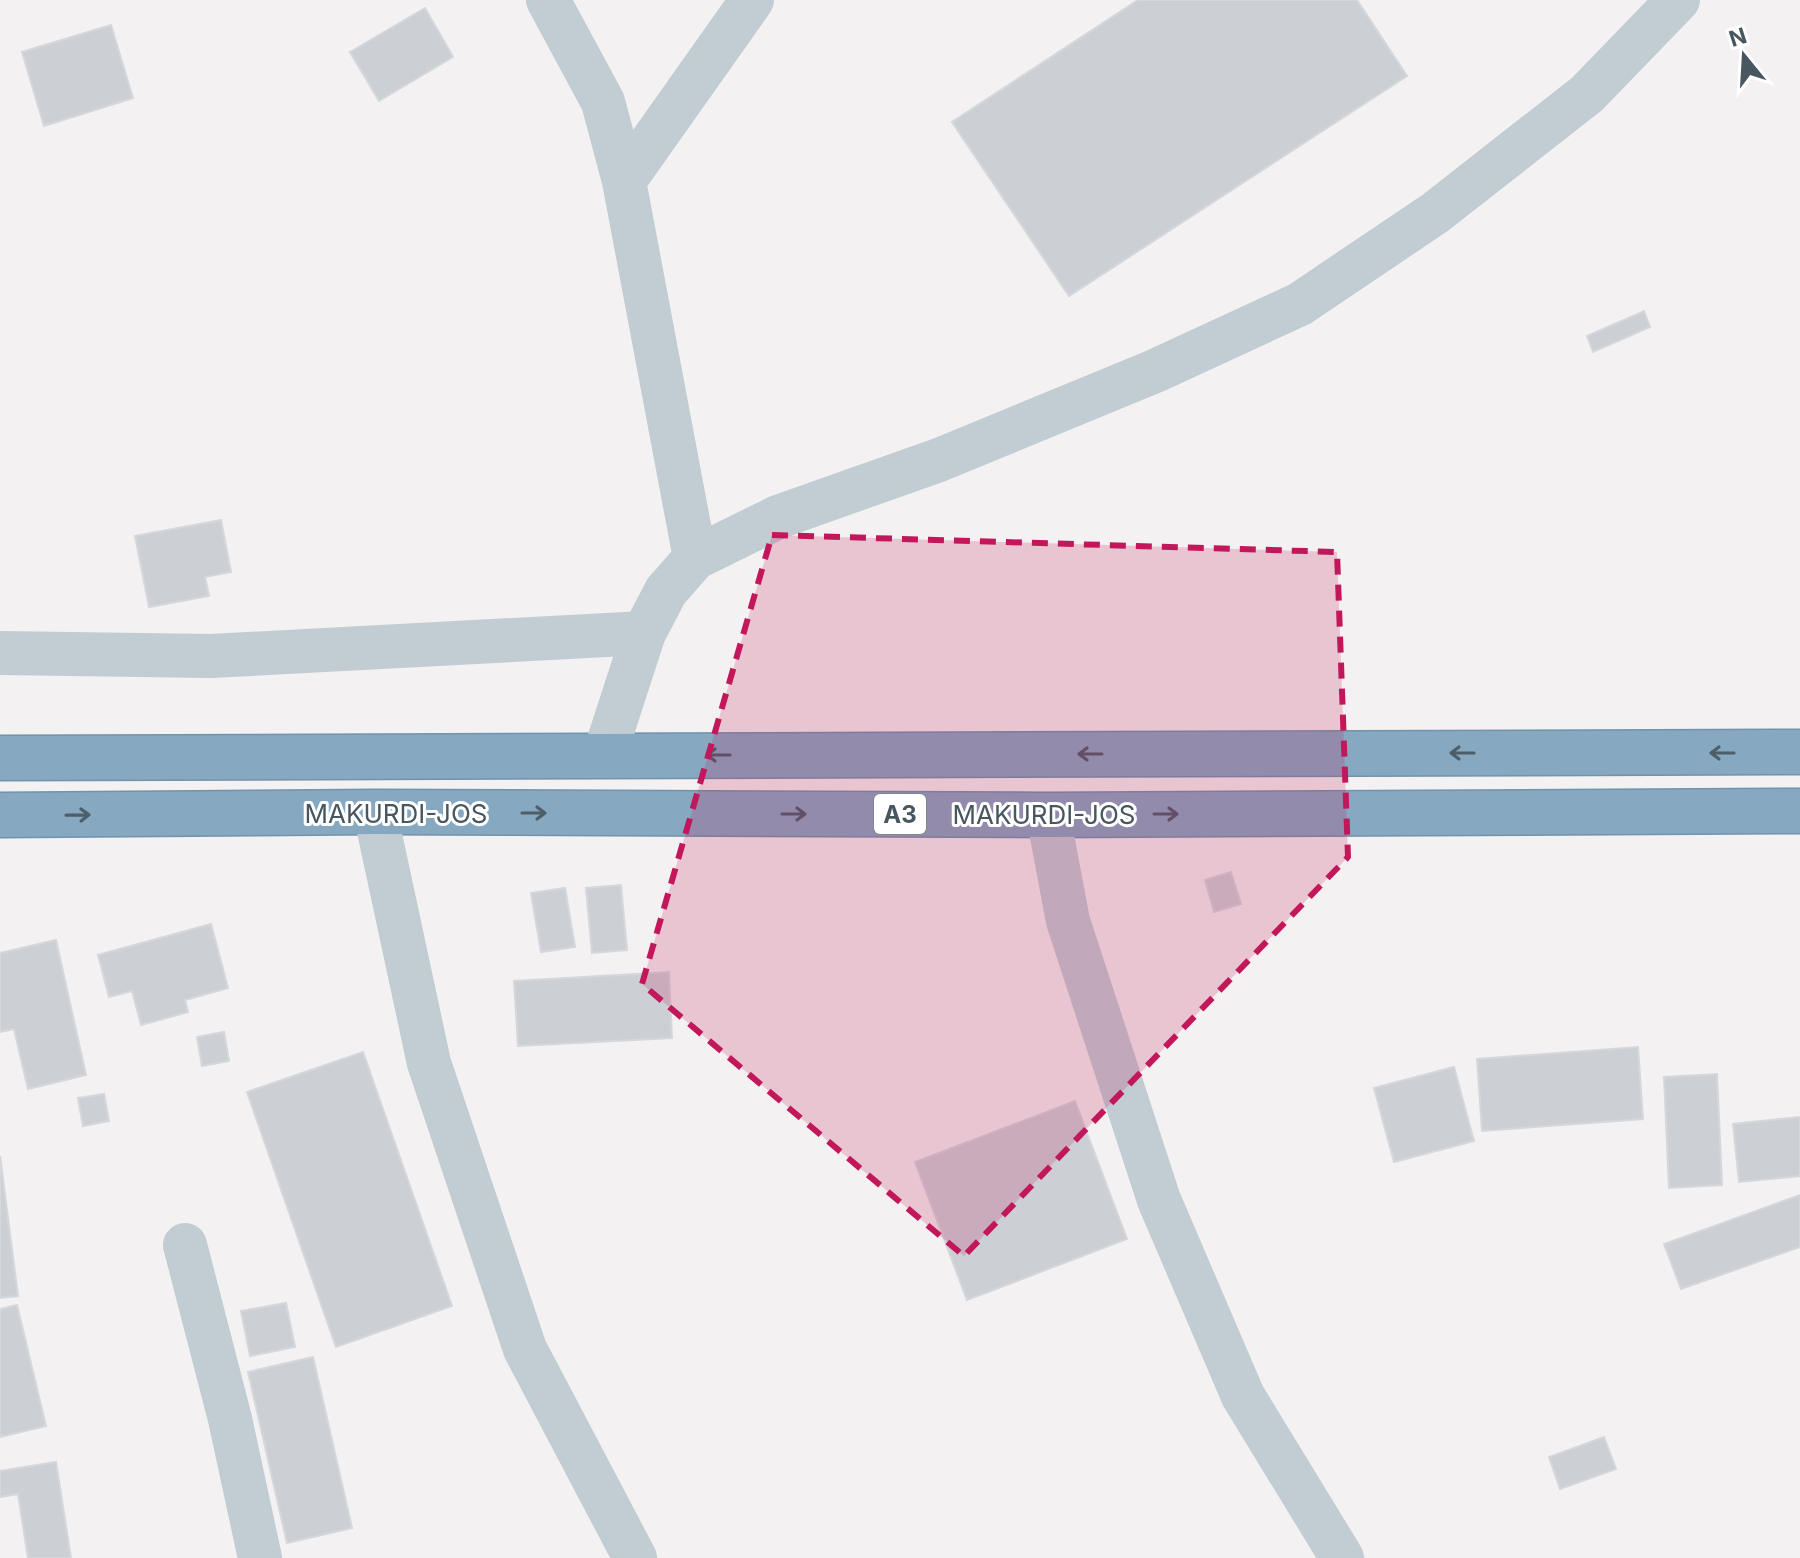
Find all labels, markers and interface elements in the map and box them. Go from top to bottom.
north arrow [1704,16,1784,96]
text: N [1726,22,1750,52]
one-way arrow [1449,745,1476,761]
one-way arrow [1709,745,1736,761]
one-way arrow [1077,746,1104,762]
one-way arrow [705,747,732,763]
road number: A3 [874,794,926,834]
street label: MAKURDI-JOS [305,798,487,829]
street label: MAKURDI-JOS [953,799,1135,830]
one-way arrow [520,805,547,821]
one-way arrow [780,806,807,822]
one-way arrow [1152,806,1179,822]
one-way arrow [64,807,91,823]

